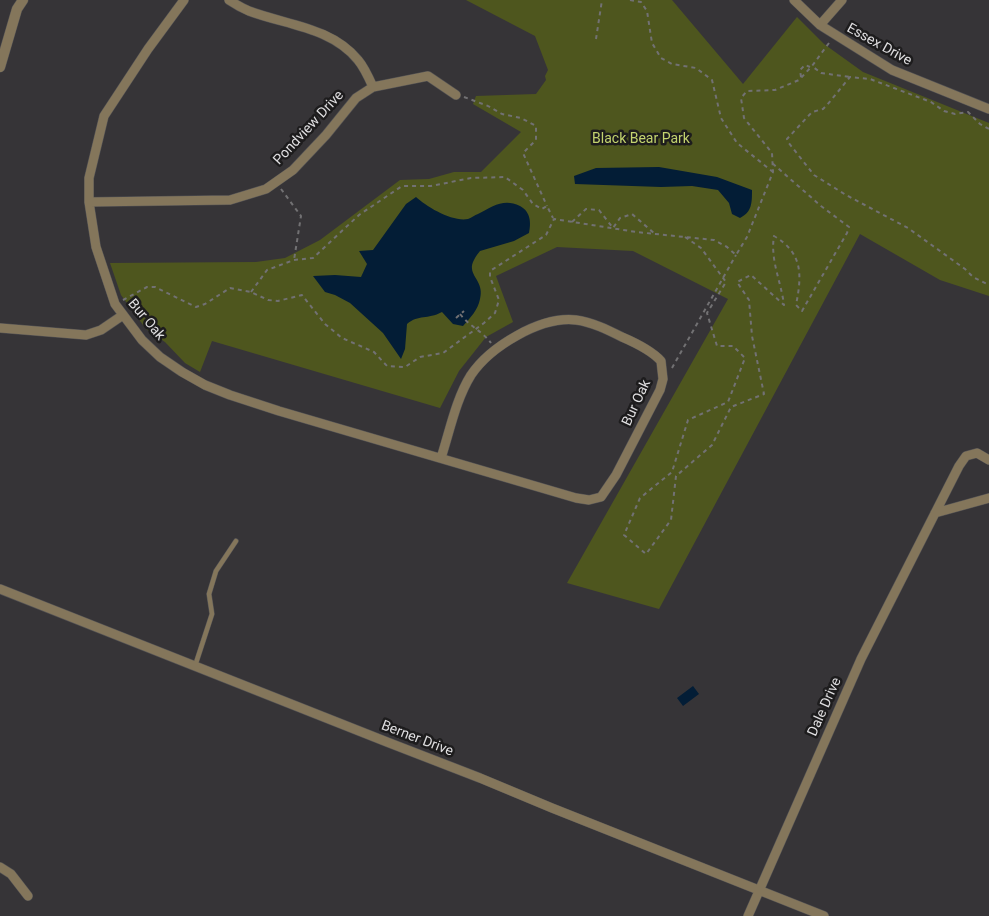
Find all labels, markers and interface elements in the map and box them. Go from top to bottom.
street label: Essex Drive [844,20,914,70]
street label: Pondview Drive [270,87,348,169]
park label: Black Bear Park [592,131,690,147]
street label: Bur Oak [124,296,168,344]
street label: Bur Oak [619,377,655,429]
street label: Dale Drive [805,675,845,739]
street label: Berner Drive [379,718,455,760]

